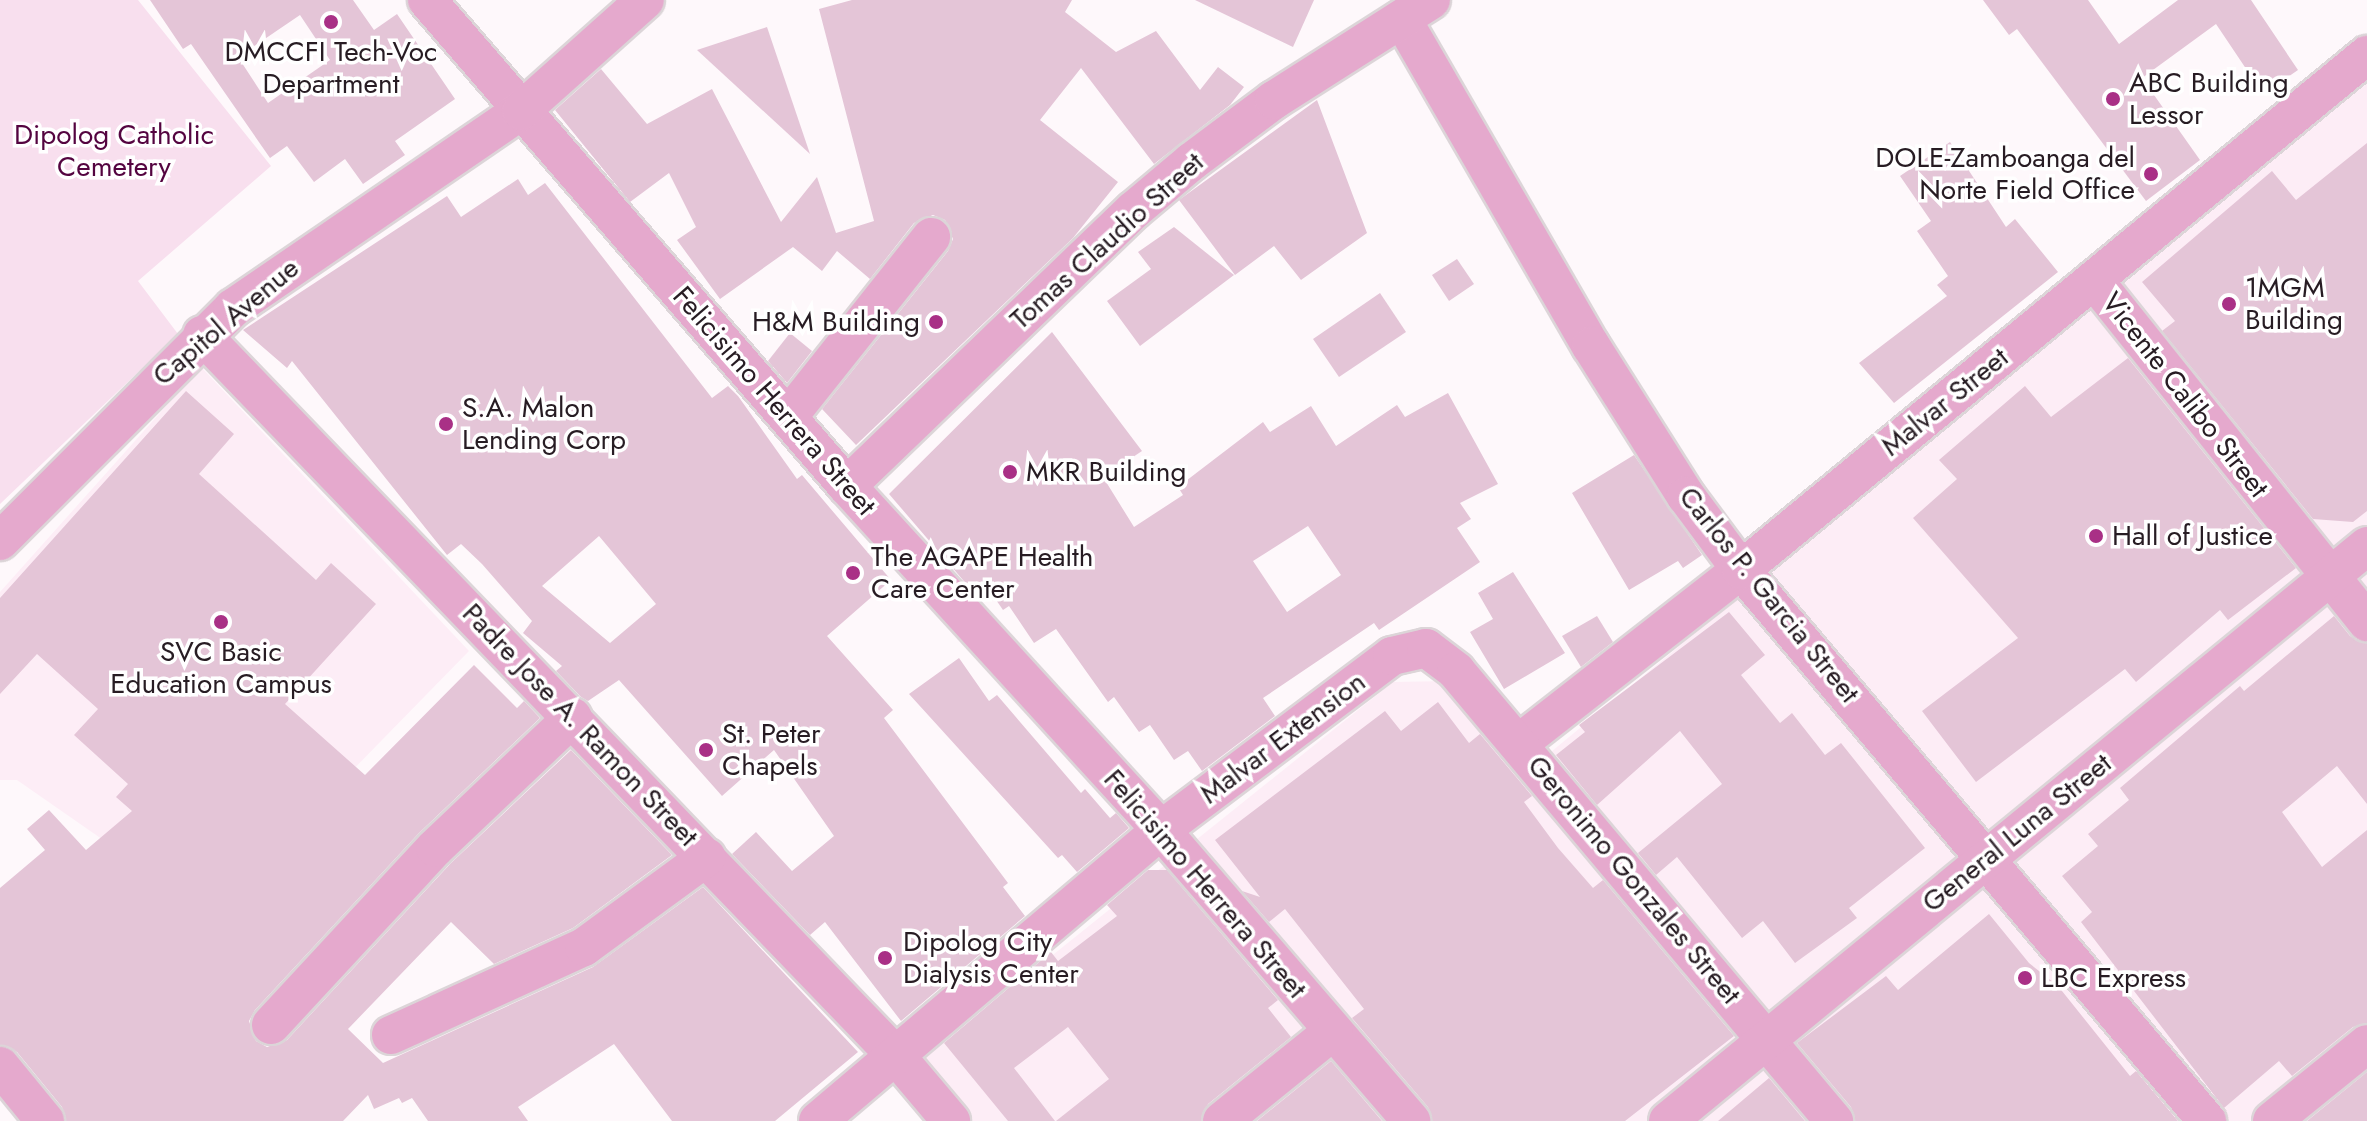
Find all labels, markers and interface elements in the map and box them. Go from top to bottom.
marker: DMCCFI Tech-Voc Department [322,13,340,31]
place label: DMCCFI Tech-Voc Department [225,35,437,101]
place label: ABC Building Lessor [2129,66,2289,132]
marker: ABC Building Lessor [2104,90,2122,108]
park label: Dipolog Catholic Cemetery [14,118,214,184]
place label: DOLE-Zamboanga del Norte Field Office [1875,141,2135,207]
street label: Tomas Claudio Street [1004,146,1210,336]
marker: DOLE-Zamboanga del Norte Field Office [2142,165,2160,183]
street label: Capitol Avenue [146,251,306,393]
place label: 1MGM Building [2245,271,2343,337]
street label: Felicisimo Herrera Street [666,280,882,522]
street label: Vicente Calibo Street [2095,286,2275,504]
marker: 1MGM Building [2220,295,2238,313]
place label: H&M Building [752,305,920,339]
marker: H&M Building [927,313,945,331]
street label: Malvar Street [1875,341,2015,463]
place label: S.A. Malon Lending Corp [462,391,626,457]
marker: S.A. Malon Lending Corp [437,415,455,433]
place label: MKR Building [1026,455,1187,489]
marker: MKR Building [1001,463,1019,481]
street label: Carlos P. Garcia Street [1672,480,1866,710]
place label: Hall of Justice [2112,519,2273,553]
marker: Hall of Justice [2087,527,2105,545]
place label: The AGAPE Health Care Center [871,540,1093,606]
marker: The AGAPE Health Care Center [842,562,864,584]
street label: Padre Jose A. Ramon Street [455,597,705,853]
marker: SVC Basic Education Campus [212,613,230,631]
place label: SVC Basic Education Campus [110,635,332,701]
street label: Malvar Extension [1194,665,1372,811]
place label: St. Peter Chapels [722,717,821,783]
marker: St. Peter Chapels [697,741,715,759]
street label: General Luna Street [1916,747,2118,919]
street label: Geronimo Gonzales Street [1520,749,1748,1011]
street label: Felicisimo Herrera Street [1097,763,1313,1005]
place label: Dipolog City Dialysis Center [903,925,1079,991]
marker: Dipolog City Dialysis Center [874,947,896,969]
place label: LBC Express [2041,961,2186,995]
marker: LBC Express [2016,969,2034,987]

